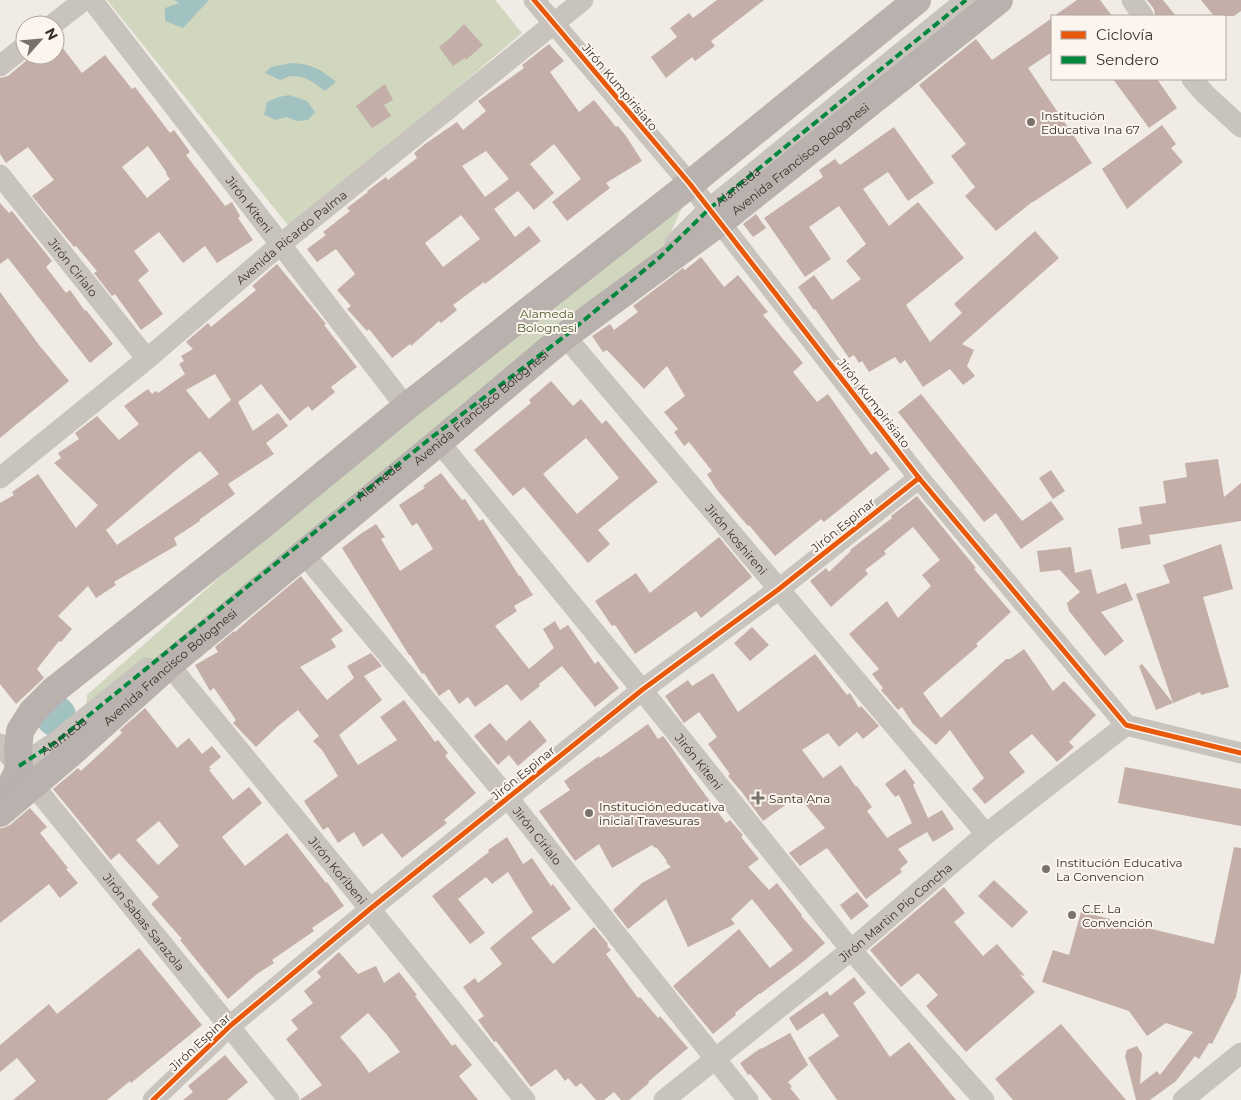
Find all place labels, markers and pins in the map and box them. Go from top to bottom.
place label: Institución Educativa Ina 67 [1041,108,1140,137]
marker: Institución Educativa Ina 67 [1025,116,1037,128]
marker: Santa Ana [751,791,765,805]
place label: Santa Ana [769,791,830,806]
place label: Institución educativa inicial Travesuras [599,799,725,828]
marker: Institución educativa inicial Travesuras [583,807,595,819]
place label: Institución Educativa La Convencion [1056,855,1183,884]
marker: Institución Educativa La Convencion [1040,863,1052,875]
place label: C.E. La Convención [1082,901,1153,930]
marker: C.E. La Convención [1066,909,1078,921]

